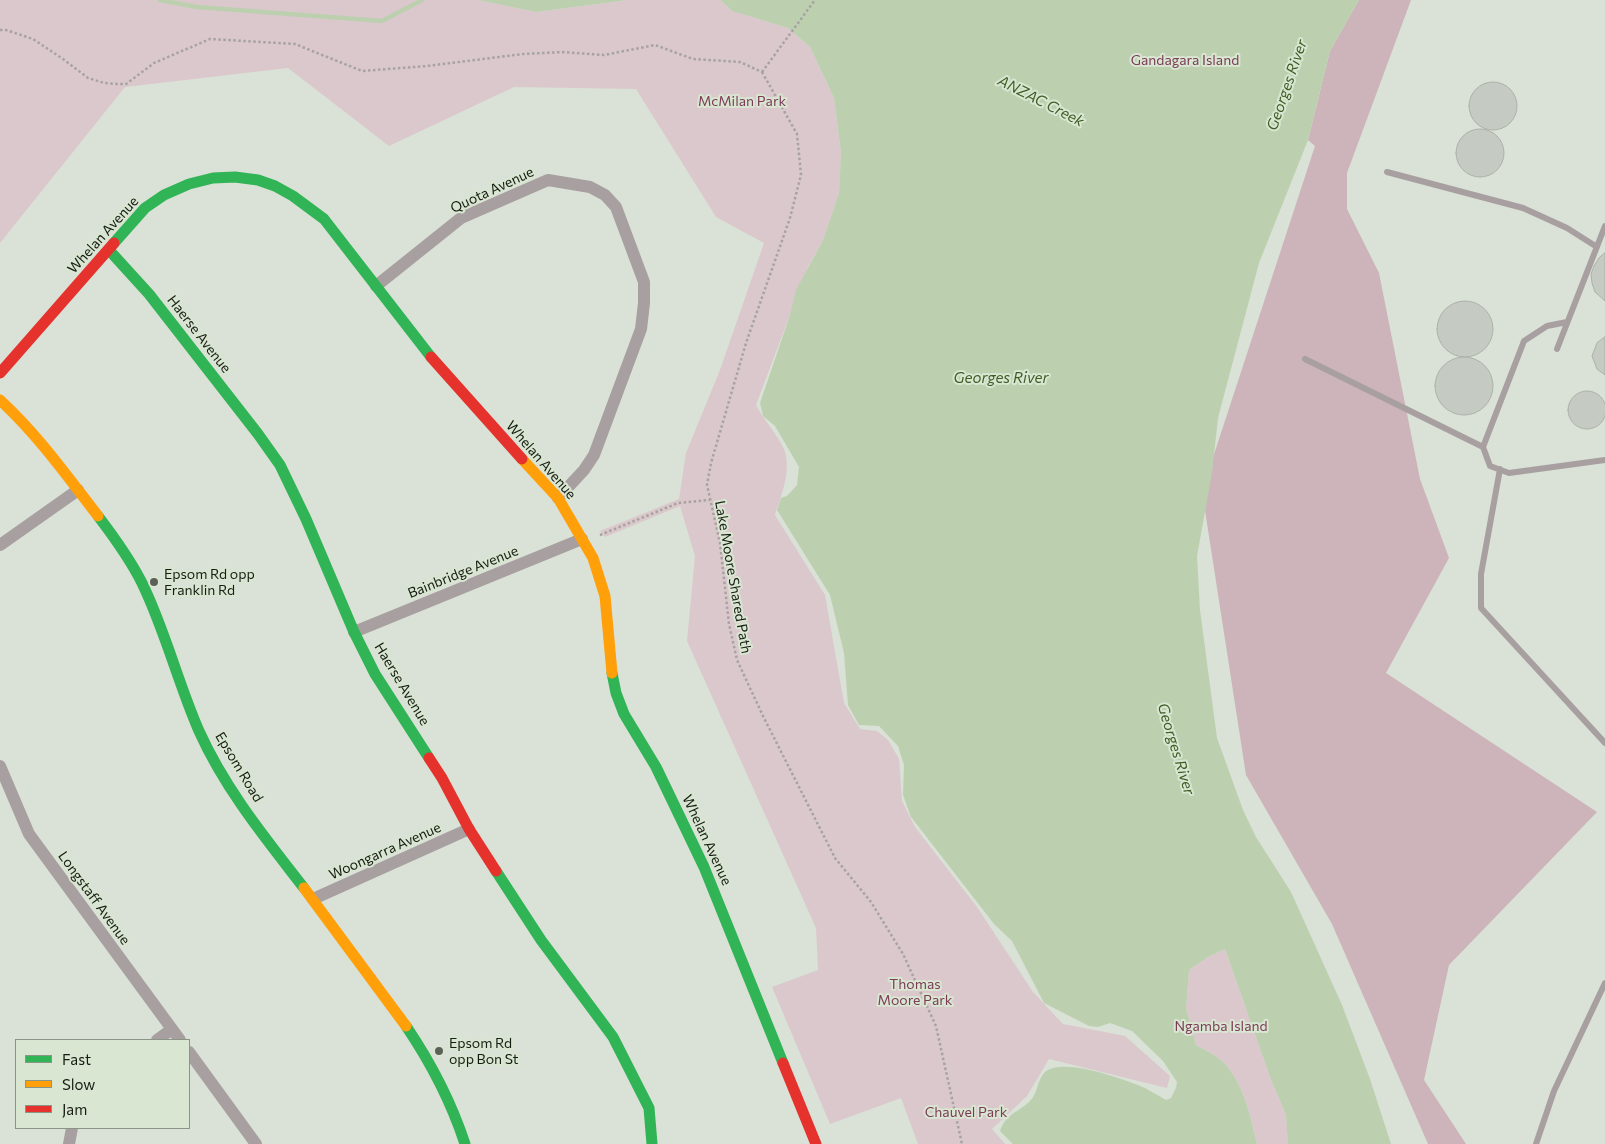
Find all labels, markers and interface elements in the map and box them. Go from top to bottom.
water label: Georges River [1263,37,1311,133]
park label: Gandagara Island [1131,52,1239,68]
water label: ANZAC Creek [995,72,1087,130]
park label: McMilan Park [698,93,786,109]
street label: Quota Avenue [448,163,536,217]
street label: Whelan Avenue [64,193,142,277]
street label: Haerse Avenue [164,292,234,376]
water label: Georges River [954,369,1048,387]
street label: Whelan Avenue [503,418,579,502]
street label: Lake Moore Shared Path [711,499,755,655]
street label: Bainbridge Avenue [405,542,521,602]
place label: Epsom Rd opp Franklin Rd [164,566,255,598]
marker: Epsom Rd opp Franklin Rd [148,576,160,588]
street label: Haerse Avenue [371,640,433,728]
water label: Georges River [1154,701,1198,797]
street label: Epsom Road [212,729,266,805]
street label: Whelan Avenue [679,792,735,888]
street label: Woongarra Avenue [327,819,443,883]
street label: Longstaff Avenue [54,848,134,948]
park label: Thomas Moore Park [878,976,952,1009]
park label: Ngamba Island [1174,1018,1268,1034]
place label: Epsom Rd opp Bon St [449,1035,519,1068]
legend [15,1039,190,1129]
marker: Epsom Rd opp Bon St [433,1045,445,1057]
text: Fast [62,1050,91,1068]
text: Slow [62,1075,95,1093]
text: Jam [62,1100,87,1118]
park label: Chauvel Park [925,1104,1007,1120]

